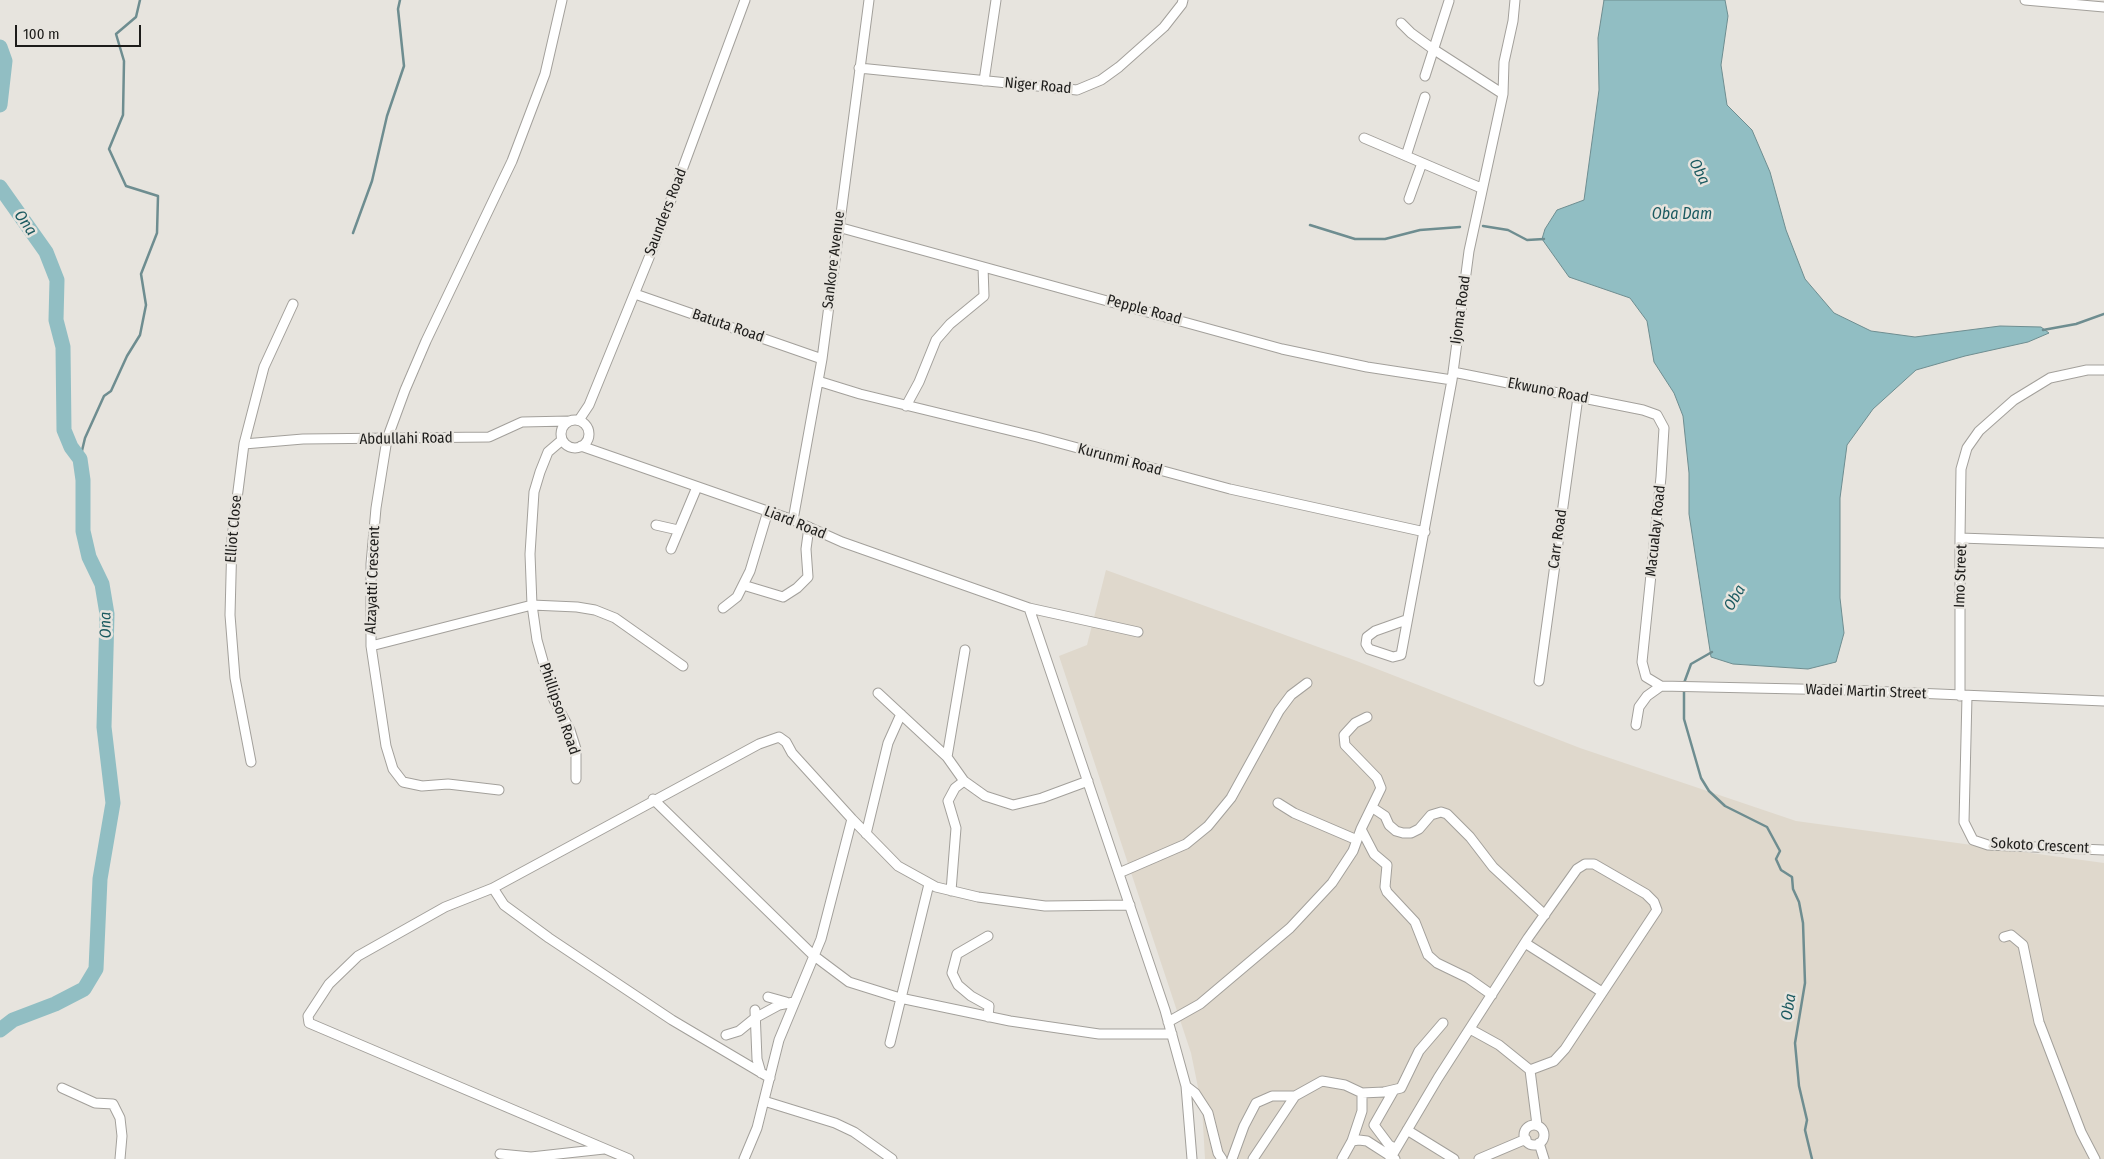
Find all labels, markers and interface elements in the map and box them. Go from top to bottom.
scale bar [18,15,144,47]
text: 100 m [23,25,60,43]
street label: Niger Road [1004,74,1072,98]
water label: Oba [1684,156,1714,188]
street label: Saunders Road [641,166,691,258]
water label: Oba Dam [1652,205,1712,225]
water label: Ona [9,207,41,239]
street label: Sankore Avenue [819,210,849,310]
street label: Ijoma Road [1447,275,1475,345]
street label: Pepple Road [1105,291,1183,329]
street label: Batuta Road [690,305,766,347]
street label: Ekwuno Road [1506,374,1590,408]
street label: Abdullahi Road [359,429,453,449]
street label: Kurunmi Road [1076,440,1164,480]
street label: Macualay Road [1642,484,1670,578]
street label: Elliot Close [222,494,246,564]
street label: Liard Road [761,502,829,544]
street label: Carr Road [1545,508,1571,570]
street label: Alzayatti Crescent [362,526,384,634]
street label: Imo Street [1951,544,1971,608]
water label: Oba [1720,582,1750,614]
water label: Ona [96,612,116,638]
street label: Phillipson Road [535,661,583,757]
street label: Wadei Martin Street [1805,681,1927,703]
street label: Sokoto Crescent [1990,834,2090,858]
water label: Oba [1777,992,1801,1022]

